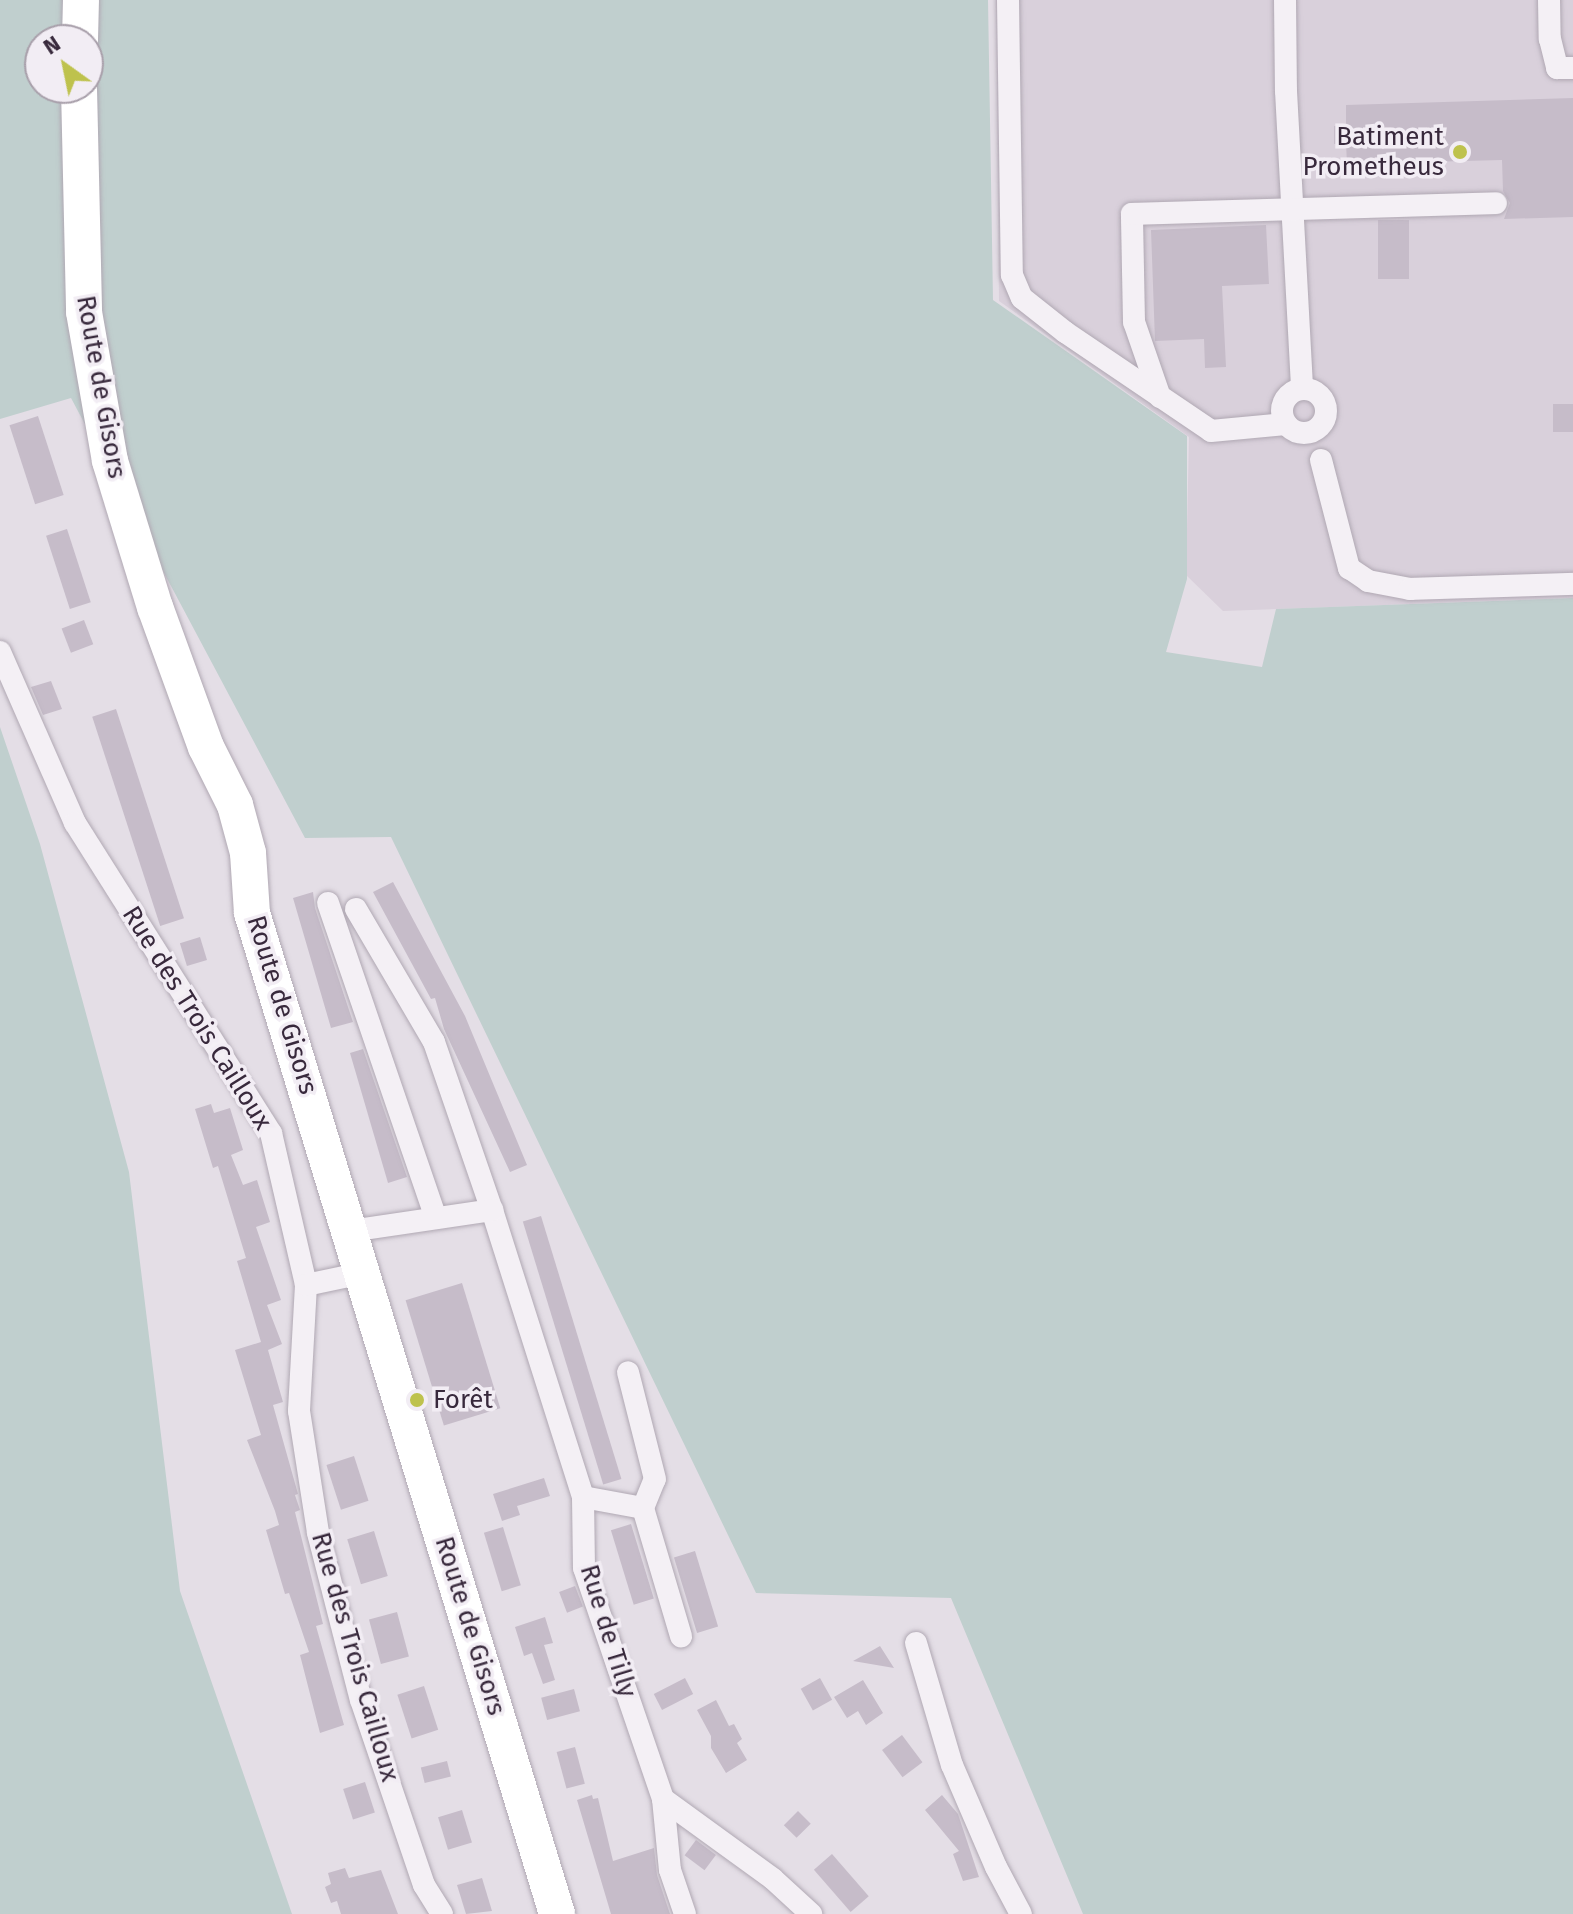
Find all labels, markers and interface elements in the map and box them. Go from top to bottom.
north arrow [24,24,104,104]
text: N [38,30,65,60]
place label: Batiment Prometheus [1302,121,1444,182]
marker: Batiment Prometheus [1451,143,1469,161]
street label: Route de Gisors [70,293,132,481]
street label: Rue des Trois Cailloux [115,900,279,1136]
street label: Route de Gisors [240,912,324,1098]
place label: Forêt [433,1384,493,1416]
marker: Forêt [408,1391,426,1409]
street label: Rue des Trois Cailloux [304,1529,406,1785]
street label: Route de Gisors [428,1533,512,1719]
street label: Rue de Tilly [573,1561,643,1701]

